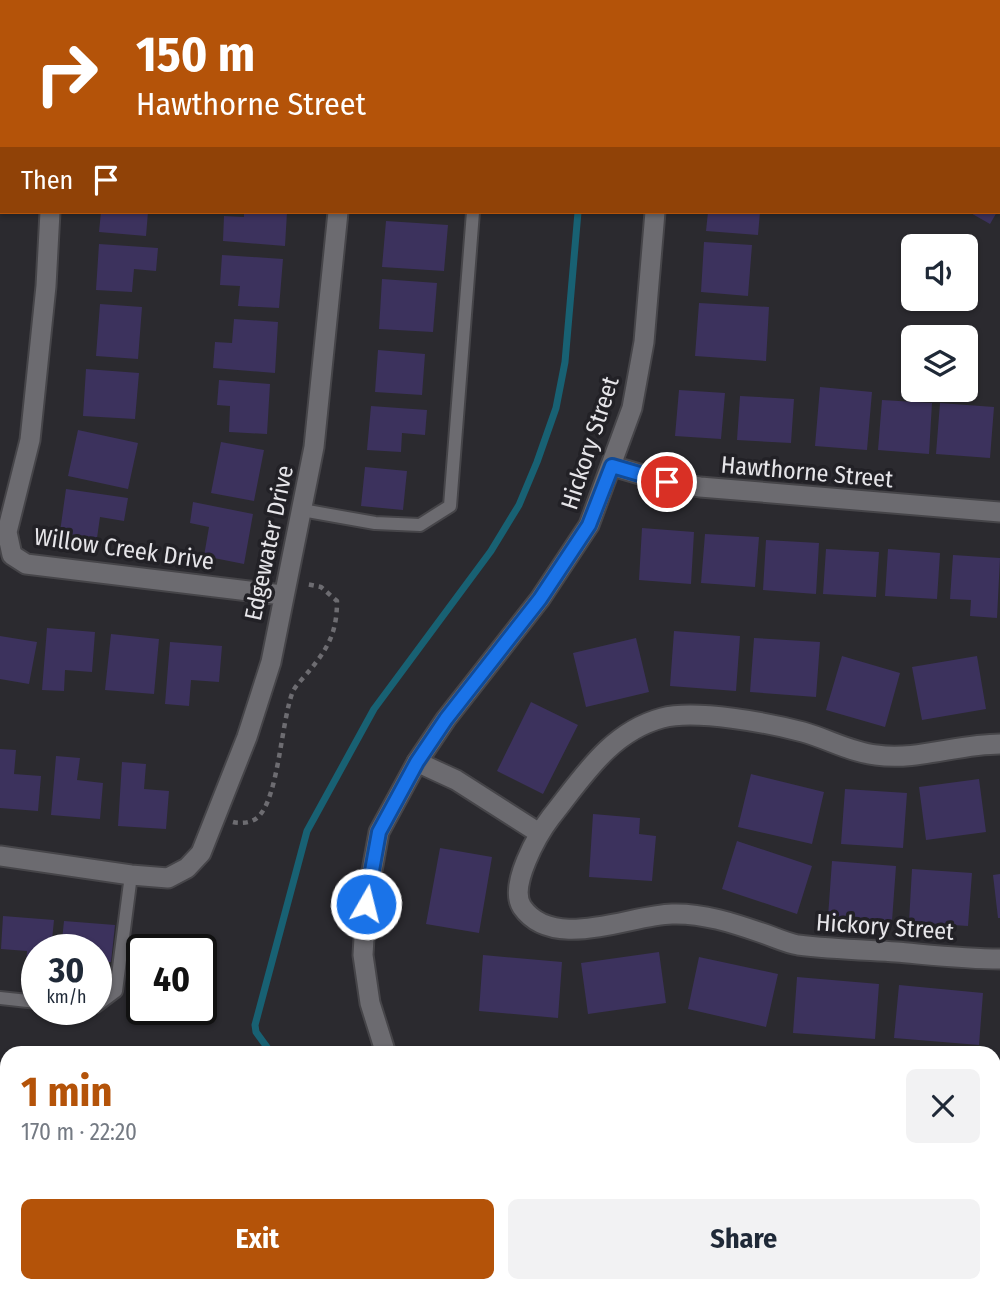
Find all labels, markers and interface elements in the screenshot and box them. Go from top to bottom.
text: 150 m [136,25,255,84]
icon: right [21,28,112,119]
text: Hawthorne Street [136,85,366,123]
icon: arrive [87,161,125,199]
text: Then [21,165,73,196]
map controls [901,234,978,402]
button: sound [901,234,978,311]
button: layers [901,325,978,402]
street label: Hickory Street [555,373,625,513]
street label: Hawthorne Street [720,451,894,493]
pin [637,452,697,512]
street label: Edgewater Drive [239,463,299,623]
icon: arrive [648,463,686,501]
street label: Willow Creek Drive [32,523,216,575]
position arrow [329,867,403,941]
street label: Hickory Street [815,908,955,946]
speed limit sign: 40 [126,934,217,1025]
text: 30 [49,949,84,991]
text: km/h [46,986,87,1008]
text: 1 min [21,1067,112,1117]
button: close [906,1069,980,1143]
text: 170 m · 22:20 [21,1118,137,1146]
button: Exit [21,1199,494,1279]
button: Share [508,1199,980,1279]

